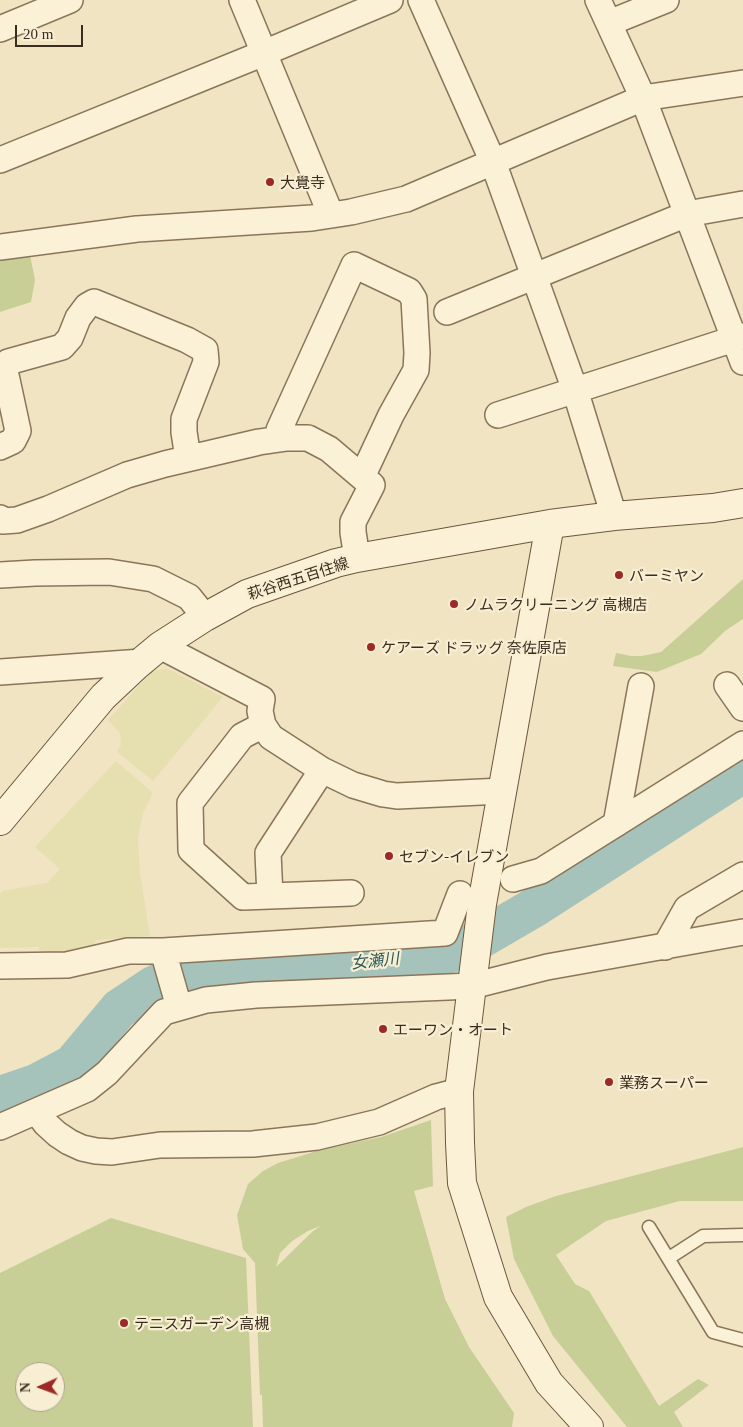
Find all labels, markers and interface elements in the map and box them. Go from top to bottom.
scale bar [18,15,85,47]
text: 20 m [23,26,53,42]
place label: 大覺寺 [280,173,325,191]
marker: 大覺寺 [264,176,276,188]
street label: 萩谷西五百住線 [245,553,351,603]
place label: バーミヤン [629,566,704,584]
marker: バーミヤン [613,569,625,581]
place label: ノムラクリーニング 高槻店 [464,595,647,613]
marker: ノムラクリーニング 高槻店 [448,598,460,610]
place label: ケアーズ ドラッグ 奈佐原店 [381,638,567,656]
marker: ケアーズ ドラッグ 奈佐原店 [365,641,377,653]
place label: セブン-イレブン [399,847,509,865]
marker: セブン-イレブン [383,850,395,862]
water label: 女瀬川 [350,948,400,972]
place label: エーワン・オート [393,1020,513,1038]
marker: エーワン・オート [377,1023,389,1035]
place label: 業務スーパー [619,1073,709,1091]
marker: 業務スーパー [603,1076,615,1088]
place label: テニスガーデン高槻 [134,1314,269,1332]
marker: テニスガーデン高槻 [118,1317,130,1329]
north arrow [15,1362,65,1412]
text: N [18,1382,33,1393]

